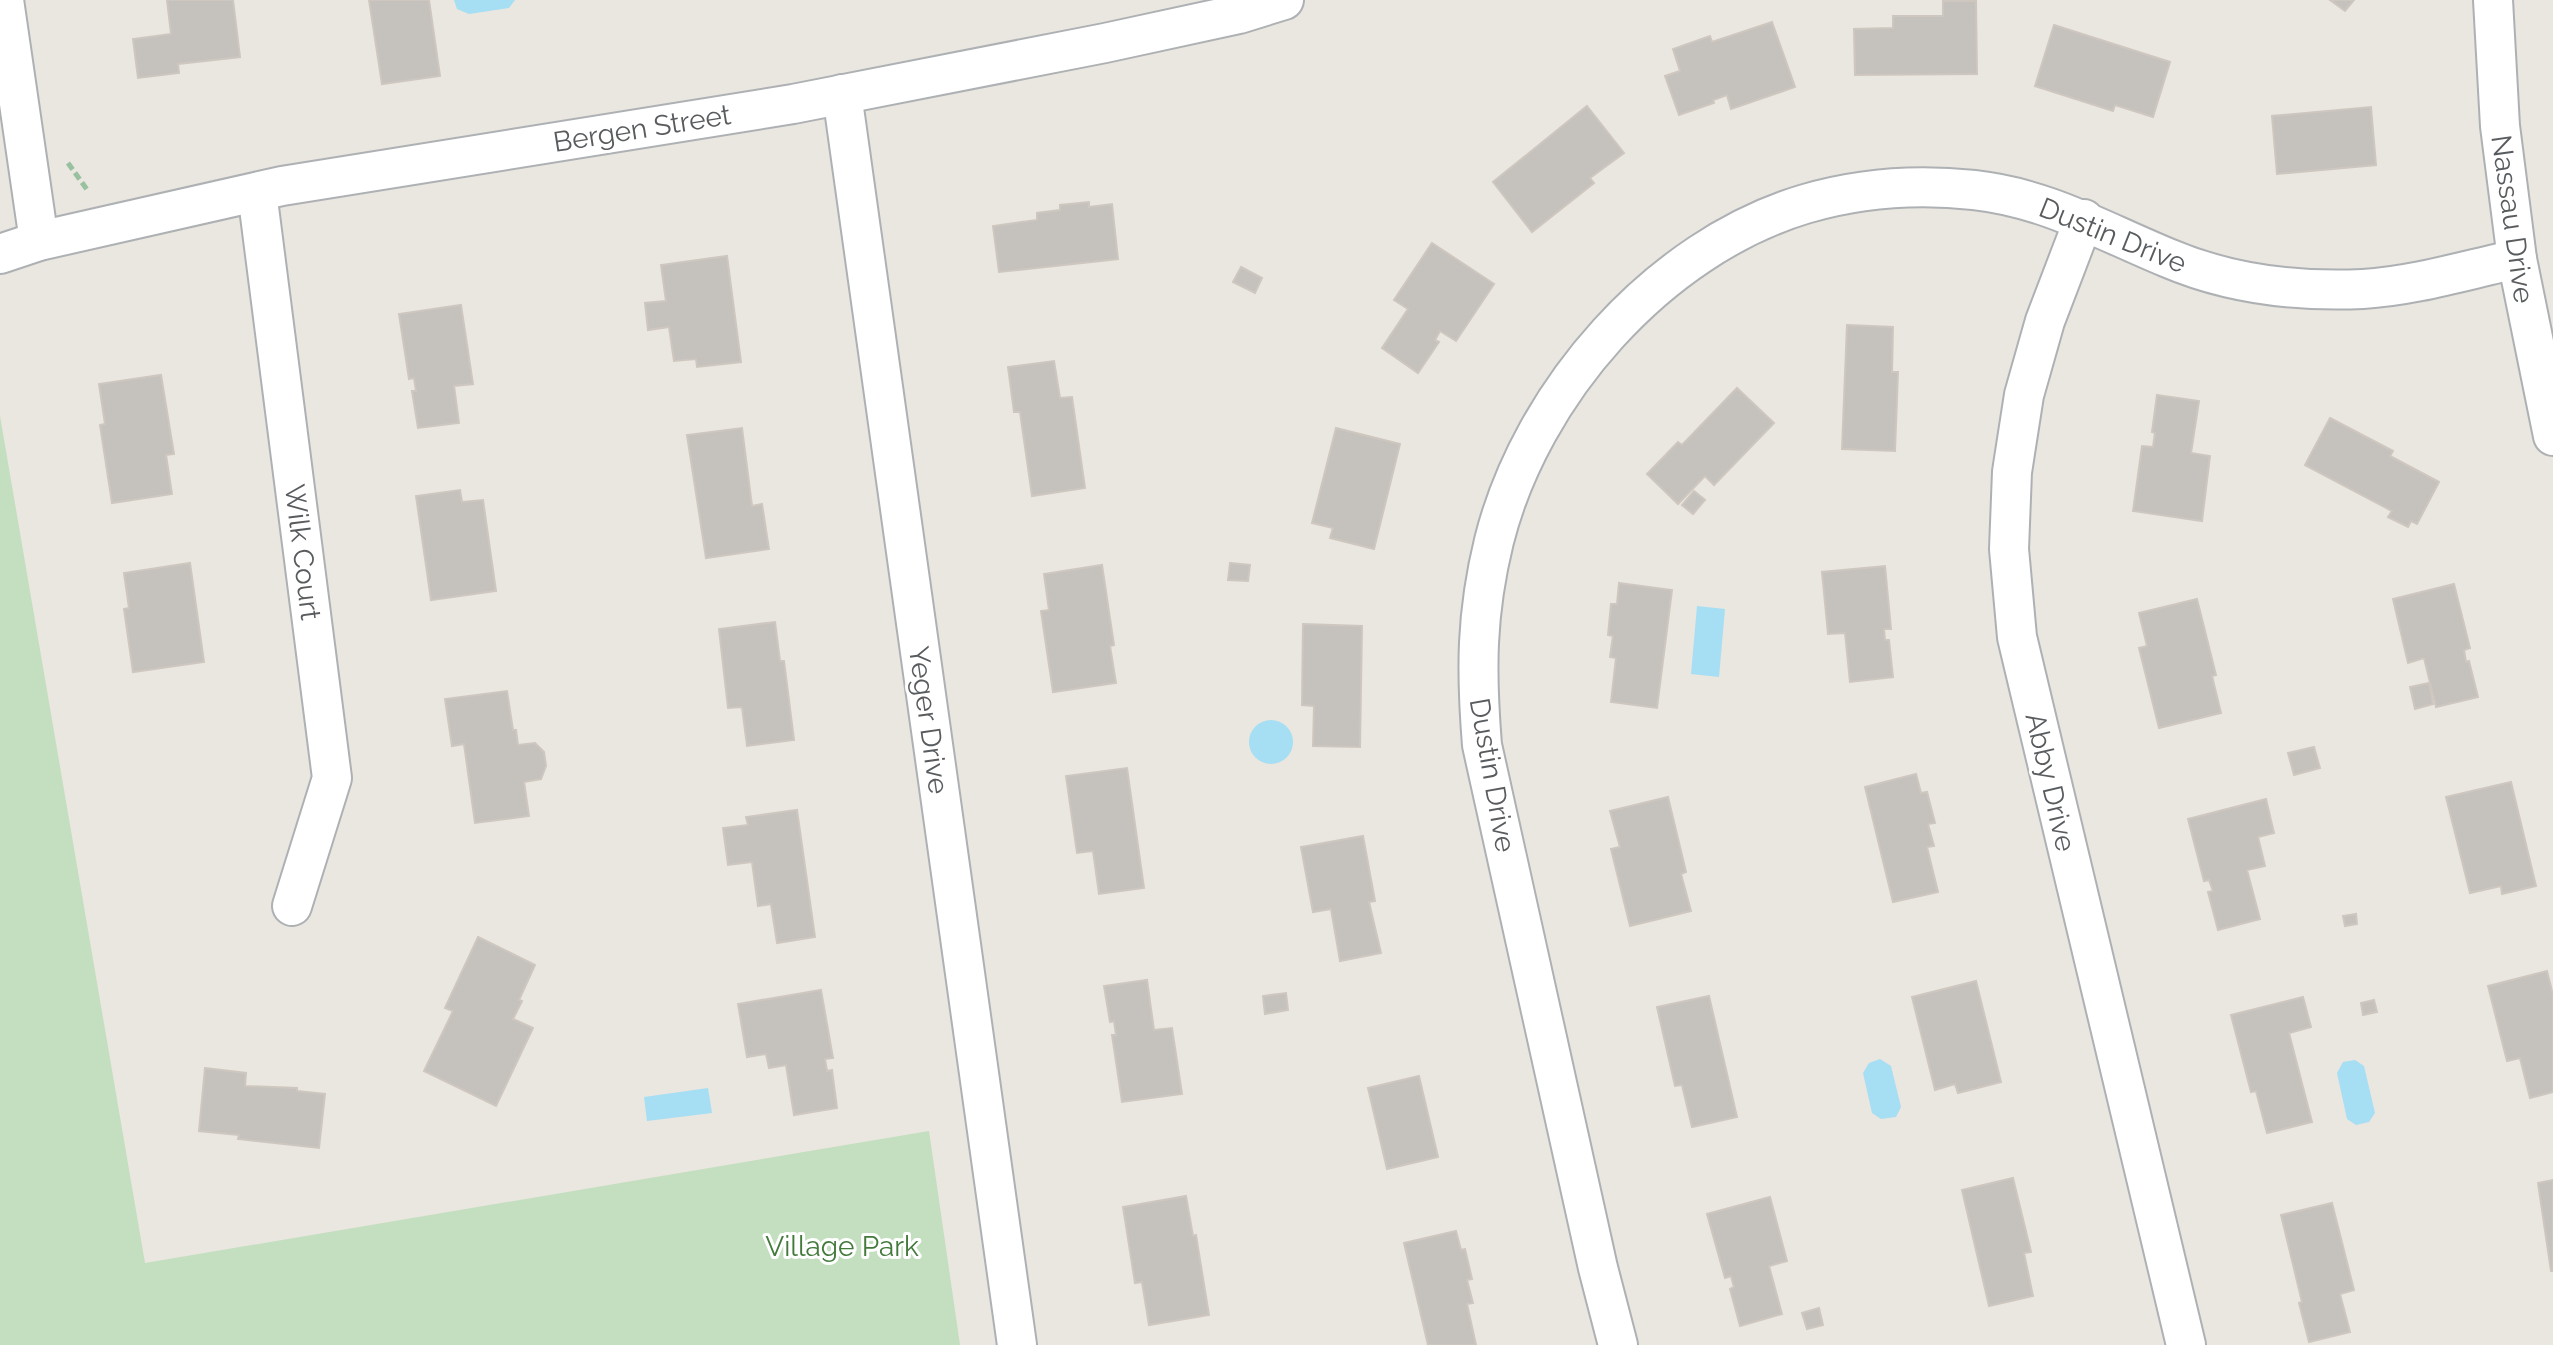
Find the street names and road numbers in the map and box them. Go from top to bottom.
street label: Bergen Street [551,98,734,159]
street label: Nassau Drive [2484,133,2541,305]
street label: Dustin Drive [2034,191,2191,280]
street label: Wilk Court [278,482,327,623]
street label: Yeger Drive [902,644,955,796]
street label: Dustin Drive [1463,695,1522,855]
street label: Abby Drive [2019,710,2082,855]

